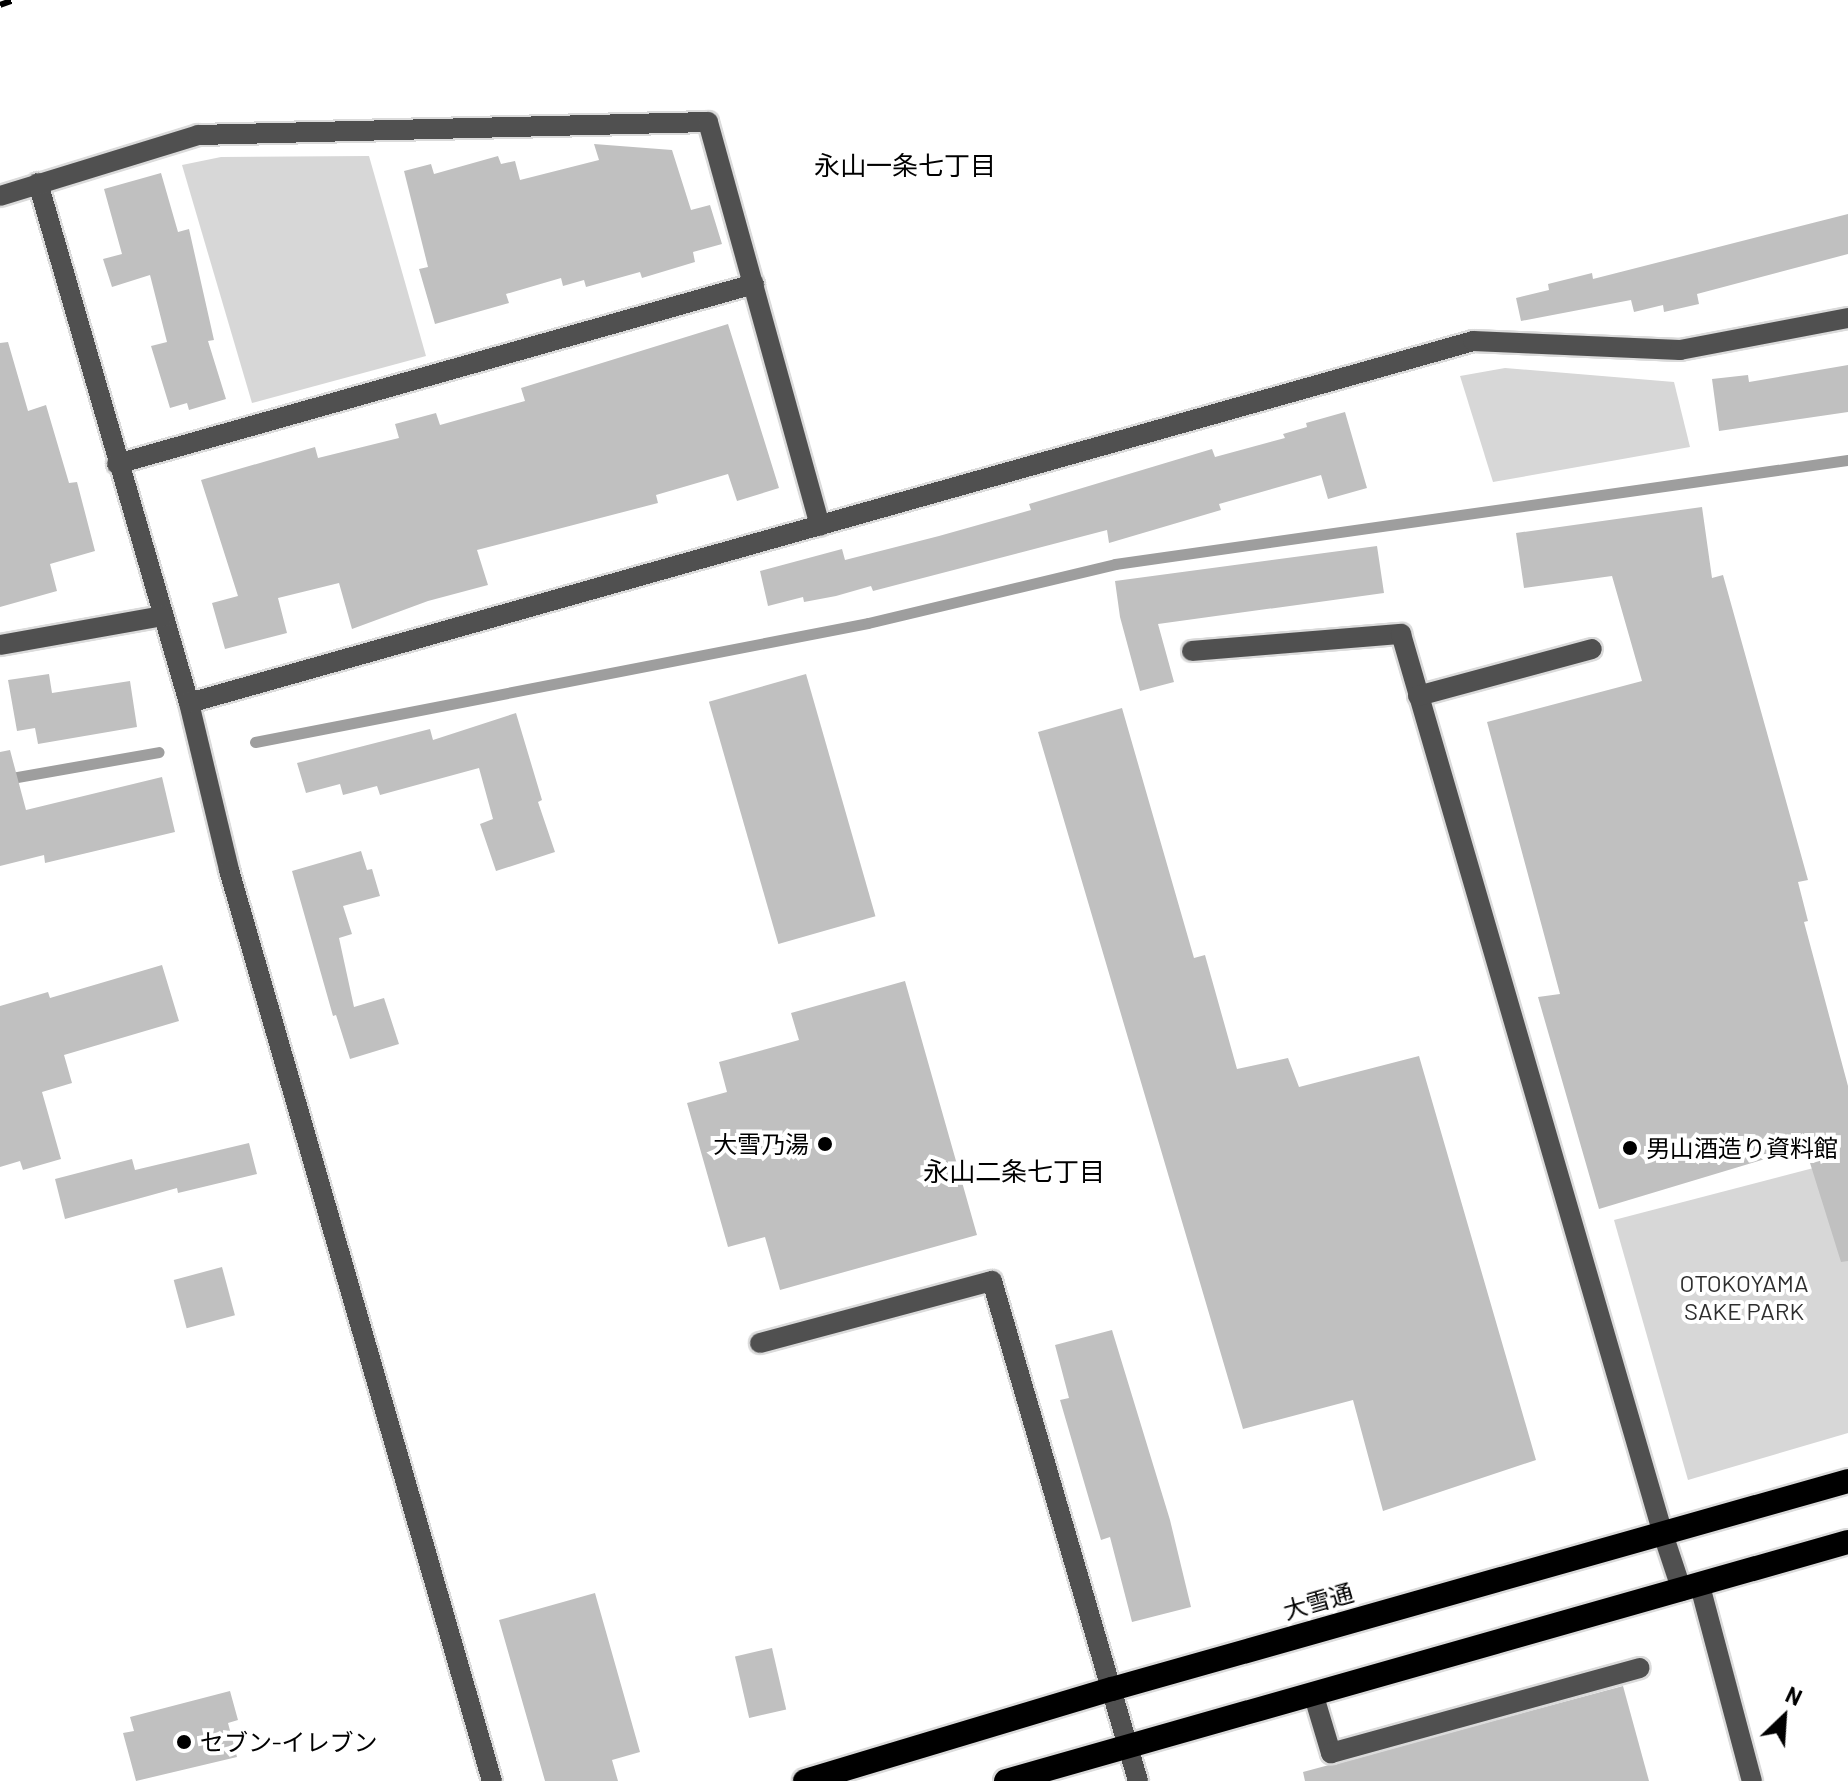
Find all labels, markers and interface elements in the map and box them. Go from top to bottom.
district label: 永山一条七丁目 [814,149,996,181]
place label: 大雪乃湯 [713,1130,809,1158]
place label: 男山酒造り資料館 [1646,1134,1838,1162]
marker: 大雪乃湯 [816,1135,834,1153]
marker: 男山酒造り資料館 [1621,1139,1639,1157]
district label: 永山二条七丁目 [923,1155,1105,1187]
park label: OTOKOYAMA SAKE PARK [1679,1269,1809,1325]
street label: 大雪通 [1279,1577,1357,1625]
north arrow [1744,1677,1824,1757]
text: N [1782,1680,1806,1710]
place label: セブン-イレブン [200,1728,377,1756]
marker: セブン-イレブン [175,1733,193,1751]

